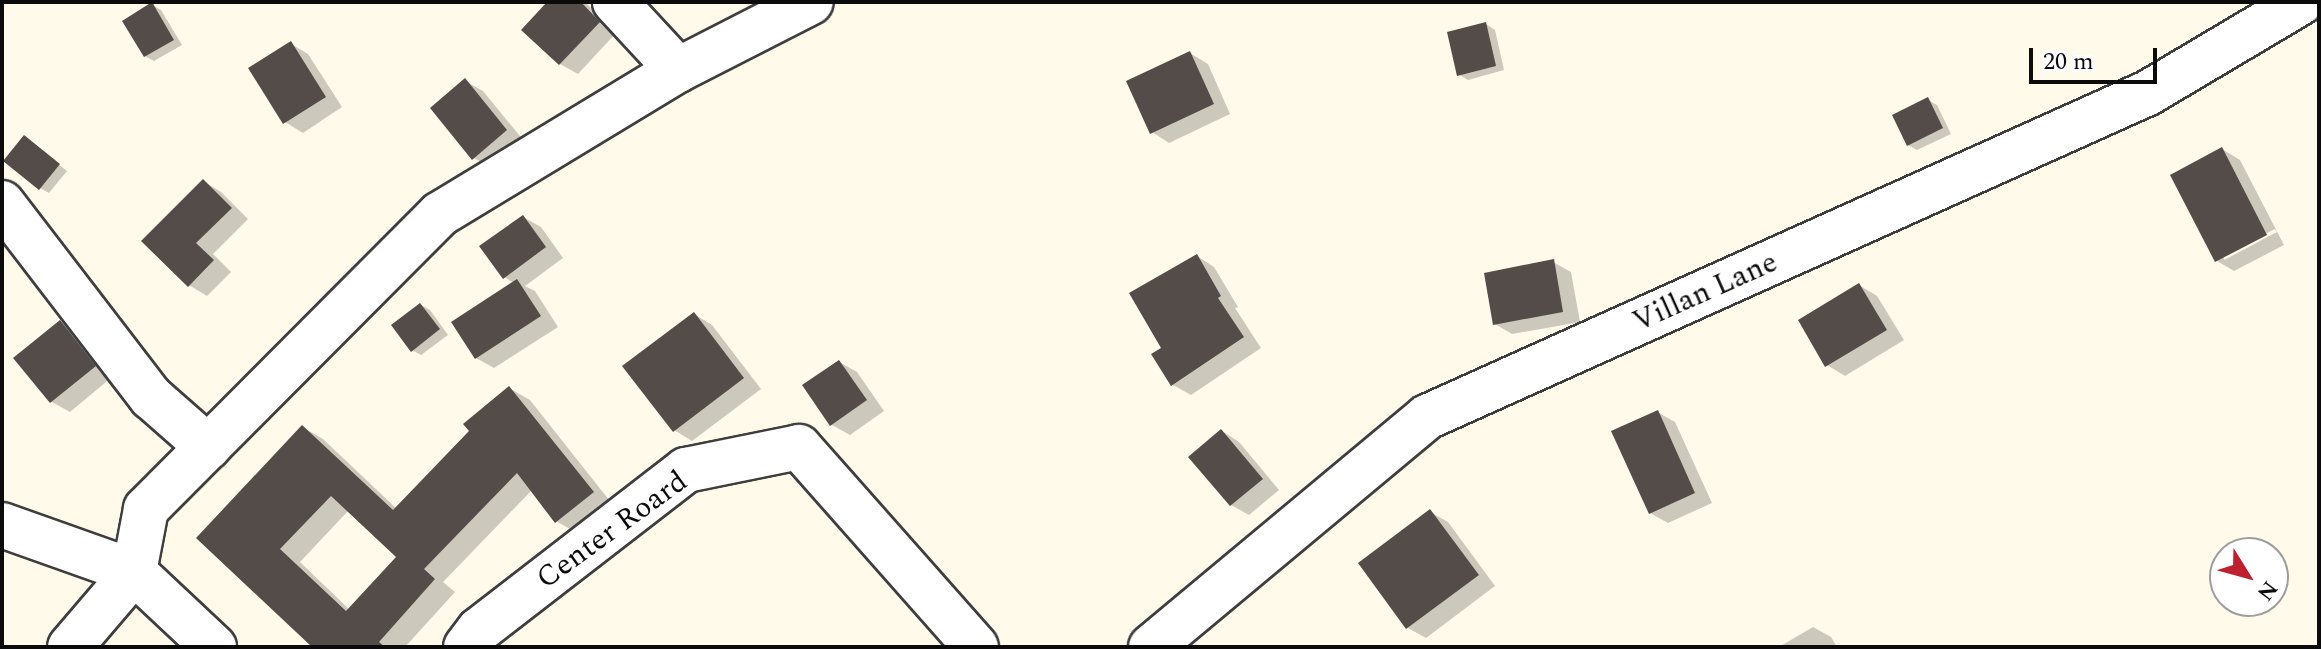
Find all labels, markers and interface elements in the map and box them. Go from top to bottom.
scale bar [2033,32,2161,82]
text: 20 m [2043,44,2094,80]
street label: Villan Lane [1627,244,1783,340]
street label: Center Roard [529,463,695,597]
north arrow [2209,537,2289,617]
text: N [2248,573,2286,608]

